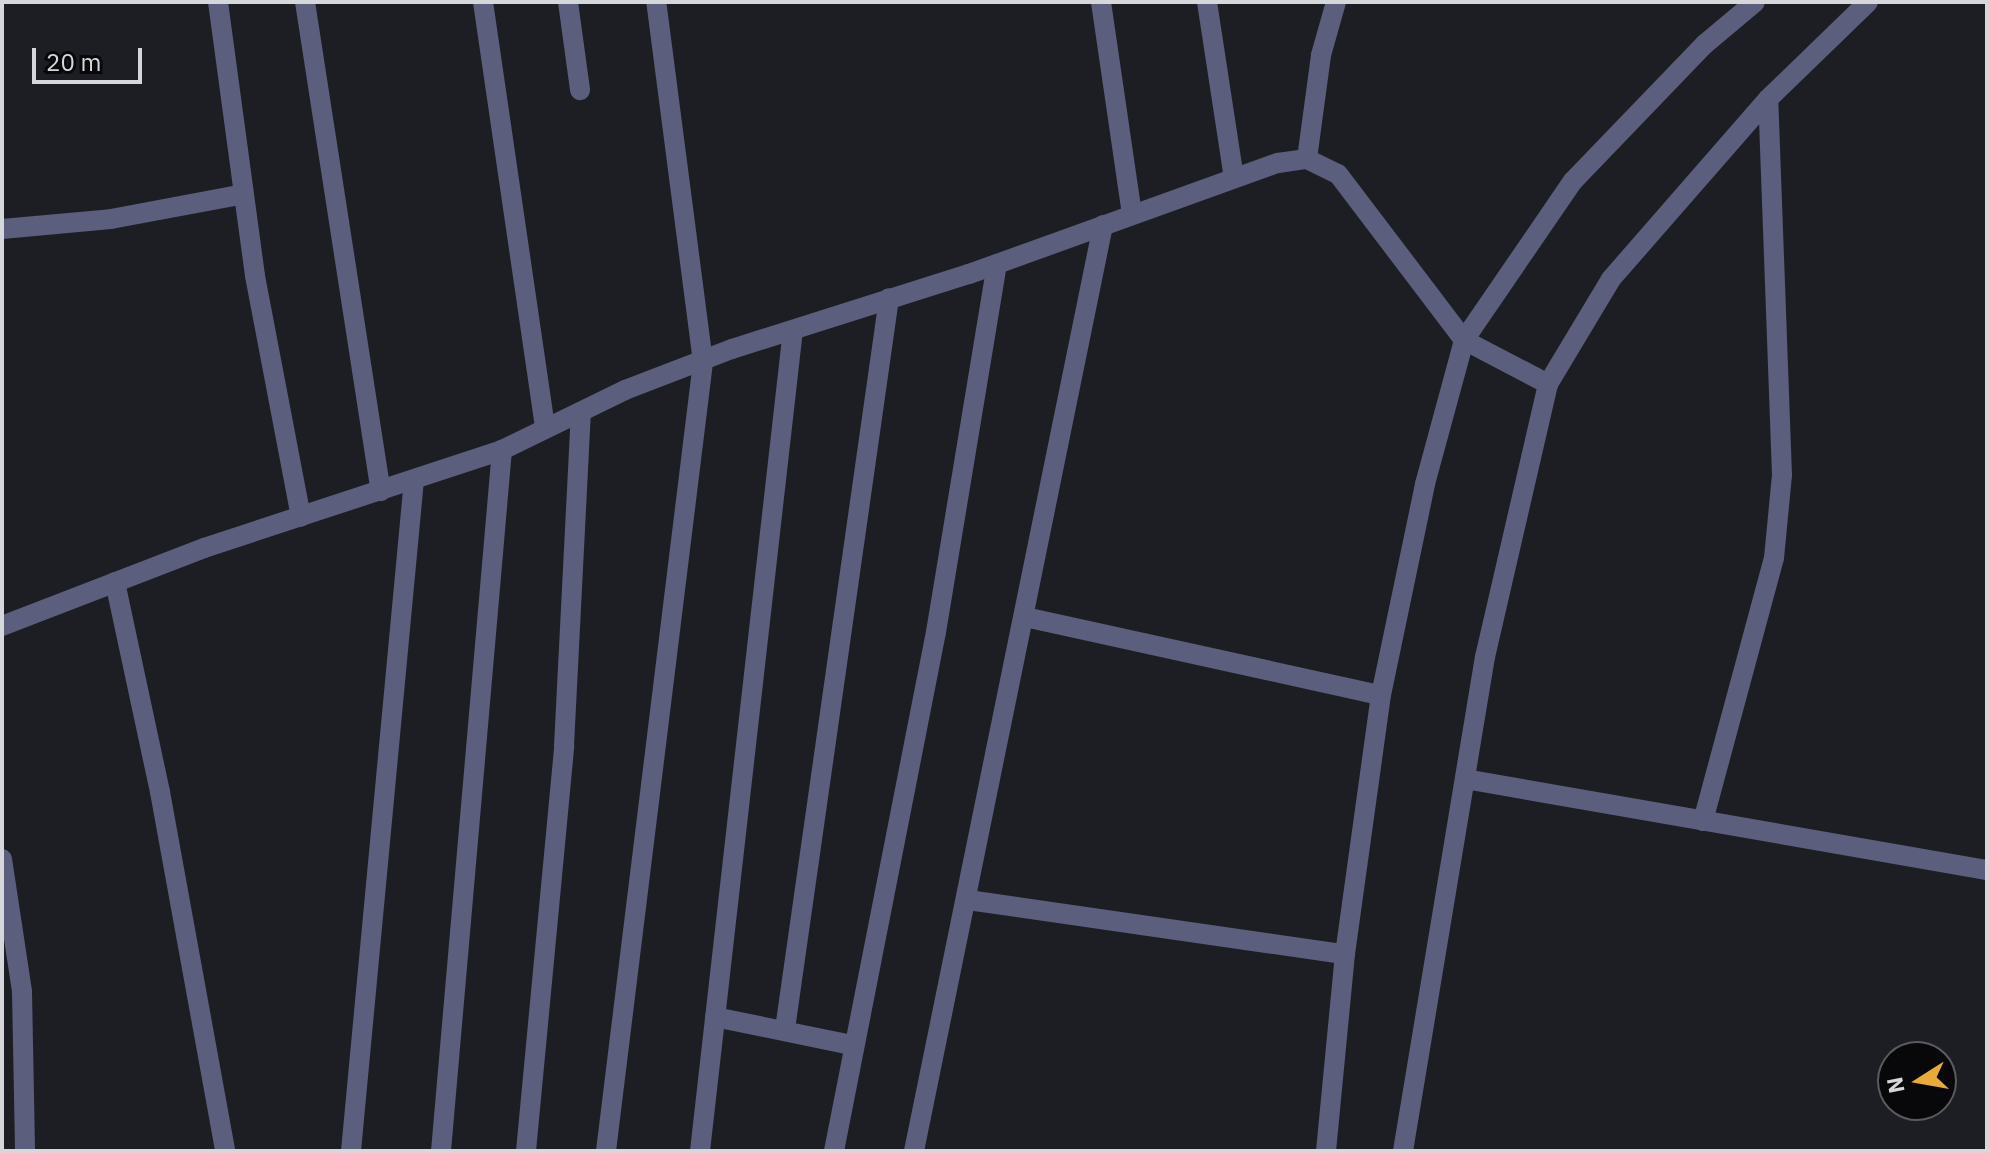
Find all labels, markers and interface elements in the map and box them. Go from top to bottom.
scale bar [36,32,146,82]
text: 20 m [46,46,101,78]
north arrow [1877,1041,1957,1121]
text: N [1879,1075,1911,1096]

